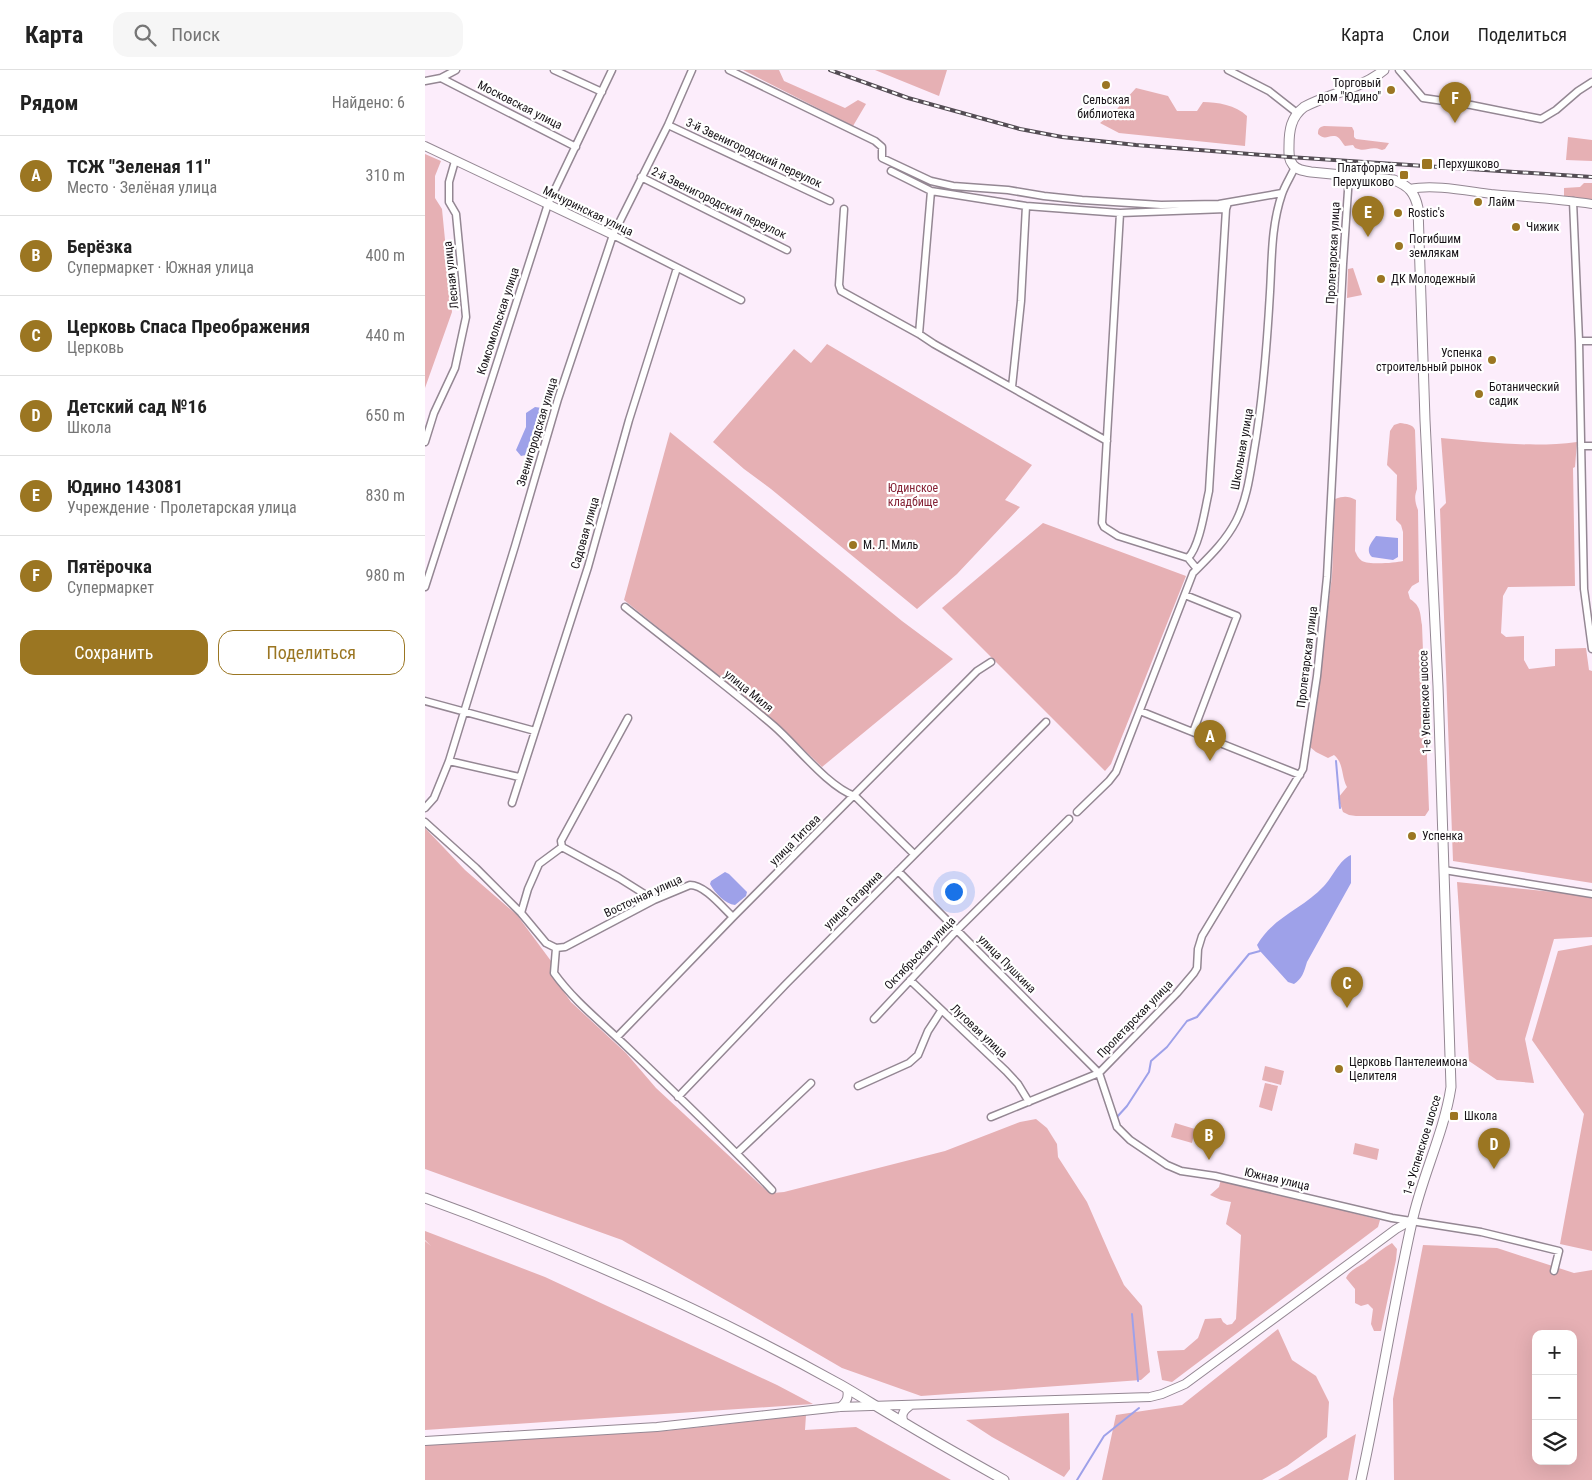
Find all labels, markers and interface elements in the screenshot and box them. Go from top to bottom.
search box [113,12,463,57]
text: Карта [25,21,83,49]
icon: search [131,21,159,49]
text: Поиск [171,23,220,46]
text: Карта [1341,24,1384,45]
text: Слои [1412,24,1450,45]
text: Поделиться [1478,24,1567,45]
place label: Торговый дом "Юдино" [1317,76,1381,104]
street label: Московская улица [475,78,565,132]
marker: Сельская библиотека [1100,79,1112,91]
pin: F [1439,82,1471,123]
marker: Торговый дом "Юдино" [1385,84,1397,96]
text: Рядом [20,91,79,115]
text: Найдено: 6 [332,93,405,112]
place label: Сельская библиотека [1077,93,1135,121]
street label: 3-й Звенигородский переулок [684,115,824,191]
text: ТСЖ "Зеленая 11" [67,155,211,178]
marker: Перхушково [1420,157,1434,171]
place label: Перхушково [1438,157,1499,171]
place label: Платформа Перхушково [1333,161,1394,189]
street label: 2-й Звенигородский переулок [649,164,789,242]
text: A [31,166,41,185]
text: 310 m [366,166,405,185]
marker: Платформа Перхушково [1398,169,1410,181]
text: Место · Зелёная улица [67,178,217,197]
street label: Мичуринская улица [541,183,636,239]
place label: Лайм [1488,195,1515,209]
pin: E [1352,196,1384,237]
marker: Лайм [1472,196,1484,208]
street label: Пролетарская улица [1323,201,1343,304]
place label: Rostic's [1408,206,1445,220]
marker: Rostic's [1392,207,1404,219]
place label: Чижик [1526,220,1559,234]
marker: Чижик [1510,221,1522,233]
place label: Погибшим землякам [1409,232,1461,260]
text: Берёзка [67,235,132,258]
street label: Лесная улица [440,240,462,310]
marker: Погибшим землякам [1393,240,1405,252]
text: B [32,246,40,265]
text: 400 m [366,246,405,265]
text: Супермаркет · Южная улица [67,258,254,277]
street label: Комсомольская улица [474,265,522,376]
place label: ДК Молодежный [1391,272,1476,286]
marker: ДК Молодежный [1375,273,1387,285]
text: Церковь Спаса Преображения [67,315,310,338]
text: C [31,326,41,345]
text: 440 m [366,326,405,345]
text: Церковь [67,338,124,357]
place label: Успенка строительный рынок [1376,346,1482,374]
marker: Успенка строительный рынок [1486,354,1498,366]
street label: Звенигородская улица [514,376,560,488]
place label: Ботанический садик [1489,380,1559,408]
marker: Ботанический садик [1473,388,1485,400]
text: Детский сад №16 [67,395,207,418]
text: D [31,406,41,425]
text: 650 m [366,406,405,425]
street label: Школьная улица [1228,407,1256,491]
text: Школа [67,418,111,437]
text: Юдино 143081 [67,475,183,498]
park label: Юдинское кладбище [888,481,939,509]
text: E [32,486,40,505]
text: 830 m [366,486,405,505]
street label: Садовая улица [568,495,602,571]
text: Учреждение · Пролетарская улица [67,498,297,517]
place label: М. Л. Миль [863,538,919,552]
marker: М. Л. Миль [847,539,859,551]
text: Пятёрочка [67,555,152,578]
text: F [32,566,40,585]
text: 980 m [366,566,405,585]
text: Супермаркет [67,578,154,597]
street label: Пролетарская улица [1294,605,1320,709]
button: Сохранить [20,630,208,675]
button: Поделиться [218,630,405,675]
street label: 1-е Успенское шоссе [1416,650,1434,754]
street label: улица Миля [722,667,776,715]
pin: A [1194,720,1226,761]
street label: улица Титова [767,812,823,868]
place label: Успенка [1422,829,1463,843]
marker: Успенка [1406,830,1418,842]
street label: улица Гагарина [821,868,885,932]
street label: Восточная улица [602,872,684,920]
your location [941,879,967,905]
street label: Октябрьская улица [882,913,959,992]
street label: улица Пушкина [975,932,1039,996]
pin: C [1331,967,1363,1008]
street label: Пролетарская улица [1094,977,1176,1061]
street label: Луговая улица [948,1001,1010,1061]
place label: Церковь Пантелеимона Целителя [1349,1055,1468,1083]
marker: Церковь Пантелеимона Целителя [1333,1063,1345,1075]
street label: 1-е Успенское шоссе [1400,1093,1444,1197]
place label: Школа [1464,1109,1497,1123]
marker: Школа [1448,1110,1460,1122]
pin: B [1193,1119,1225,1160]
pin: D [1478,1128,1510,1169]
street label: Южная улица [1243,1165,1311,1193]
map controls [1532,1330,1577,1465]
button: + [1532,1330,1577,1375]
button: − [1532,1375,1577,1420]
button: layers [1532,1420,1577,1465]

